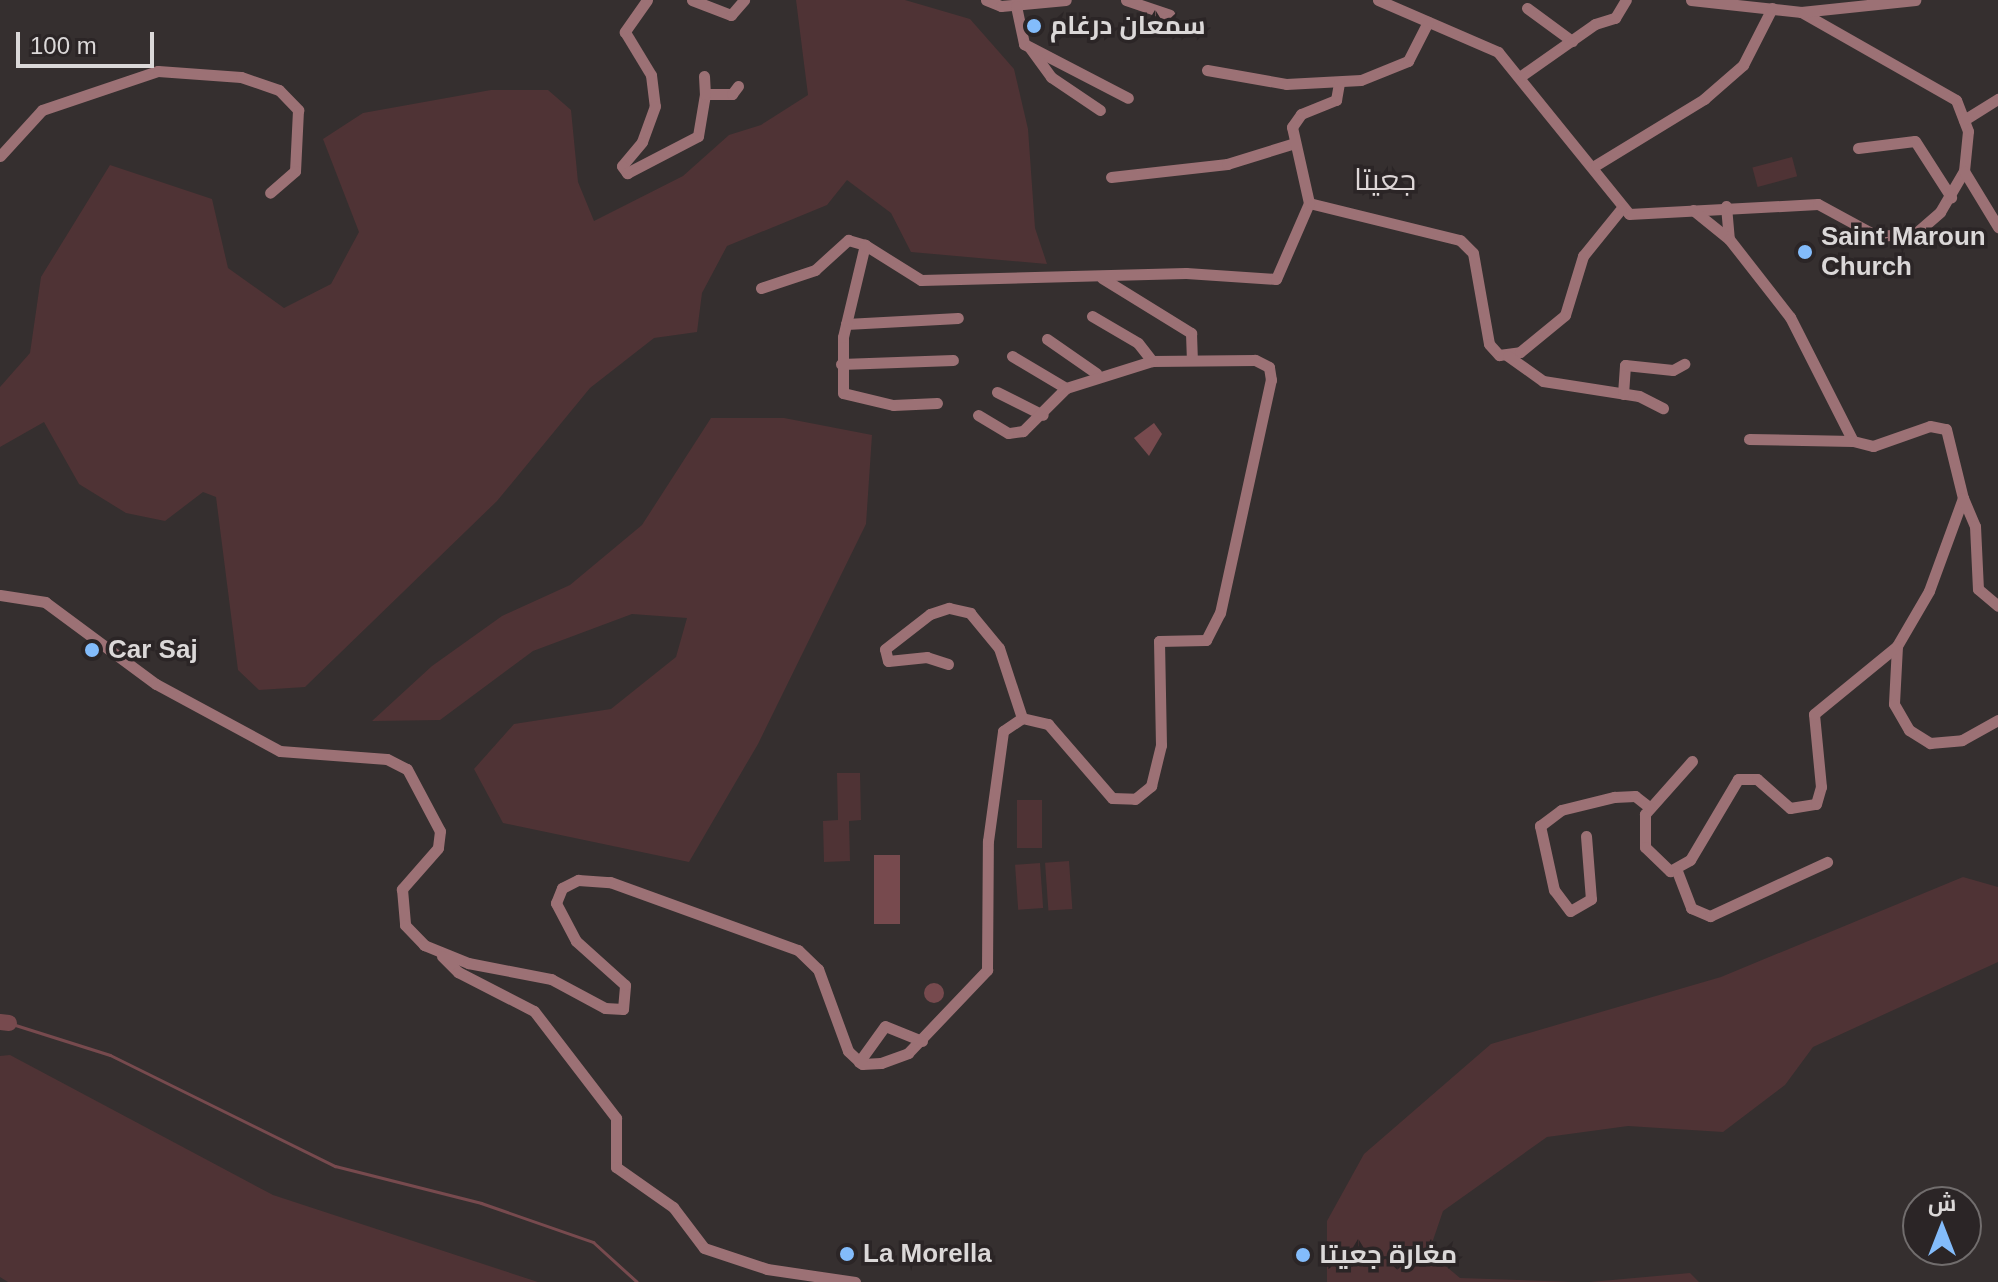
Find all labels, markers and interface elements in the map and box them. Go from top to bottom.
place label: سمعان درغام [1050,10,1206,42]
scale bar [20,16,158,66]
marker: سمعان درغام [1025,17,1043,35]
text: 100 m [30,32,97,59]
district label: جعيتا [1354,162,1416,198]
place label: Saint Maroun Church [1821,221,1986,282]
marker: Saint Maroun Church [1796,243,1814,261]
place label: Car Saj [108,634,198,666]
marker: Car Saj [83,641,101,659]
north arrow [1902,1186,1982,1266]
text: ش [1928,1191,1956,1216]
place label: La Morella [863,1238,992,1270]
place label: مغارة جعيتا [1319,1239,1457,1271]
marker: La Morella [838,1245,856,1263]
marker: مغارة جعيتا [1294,1246,1312,1264]

